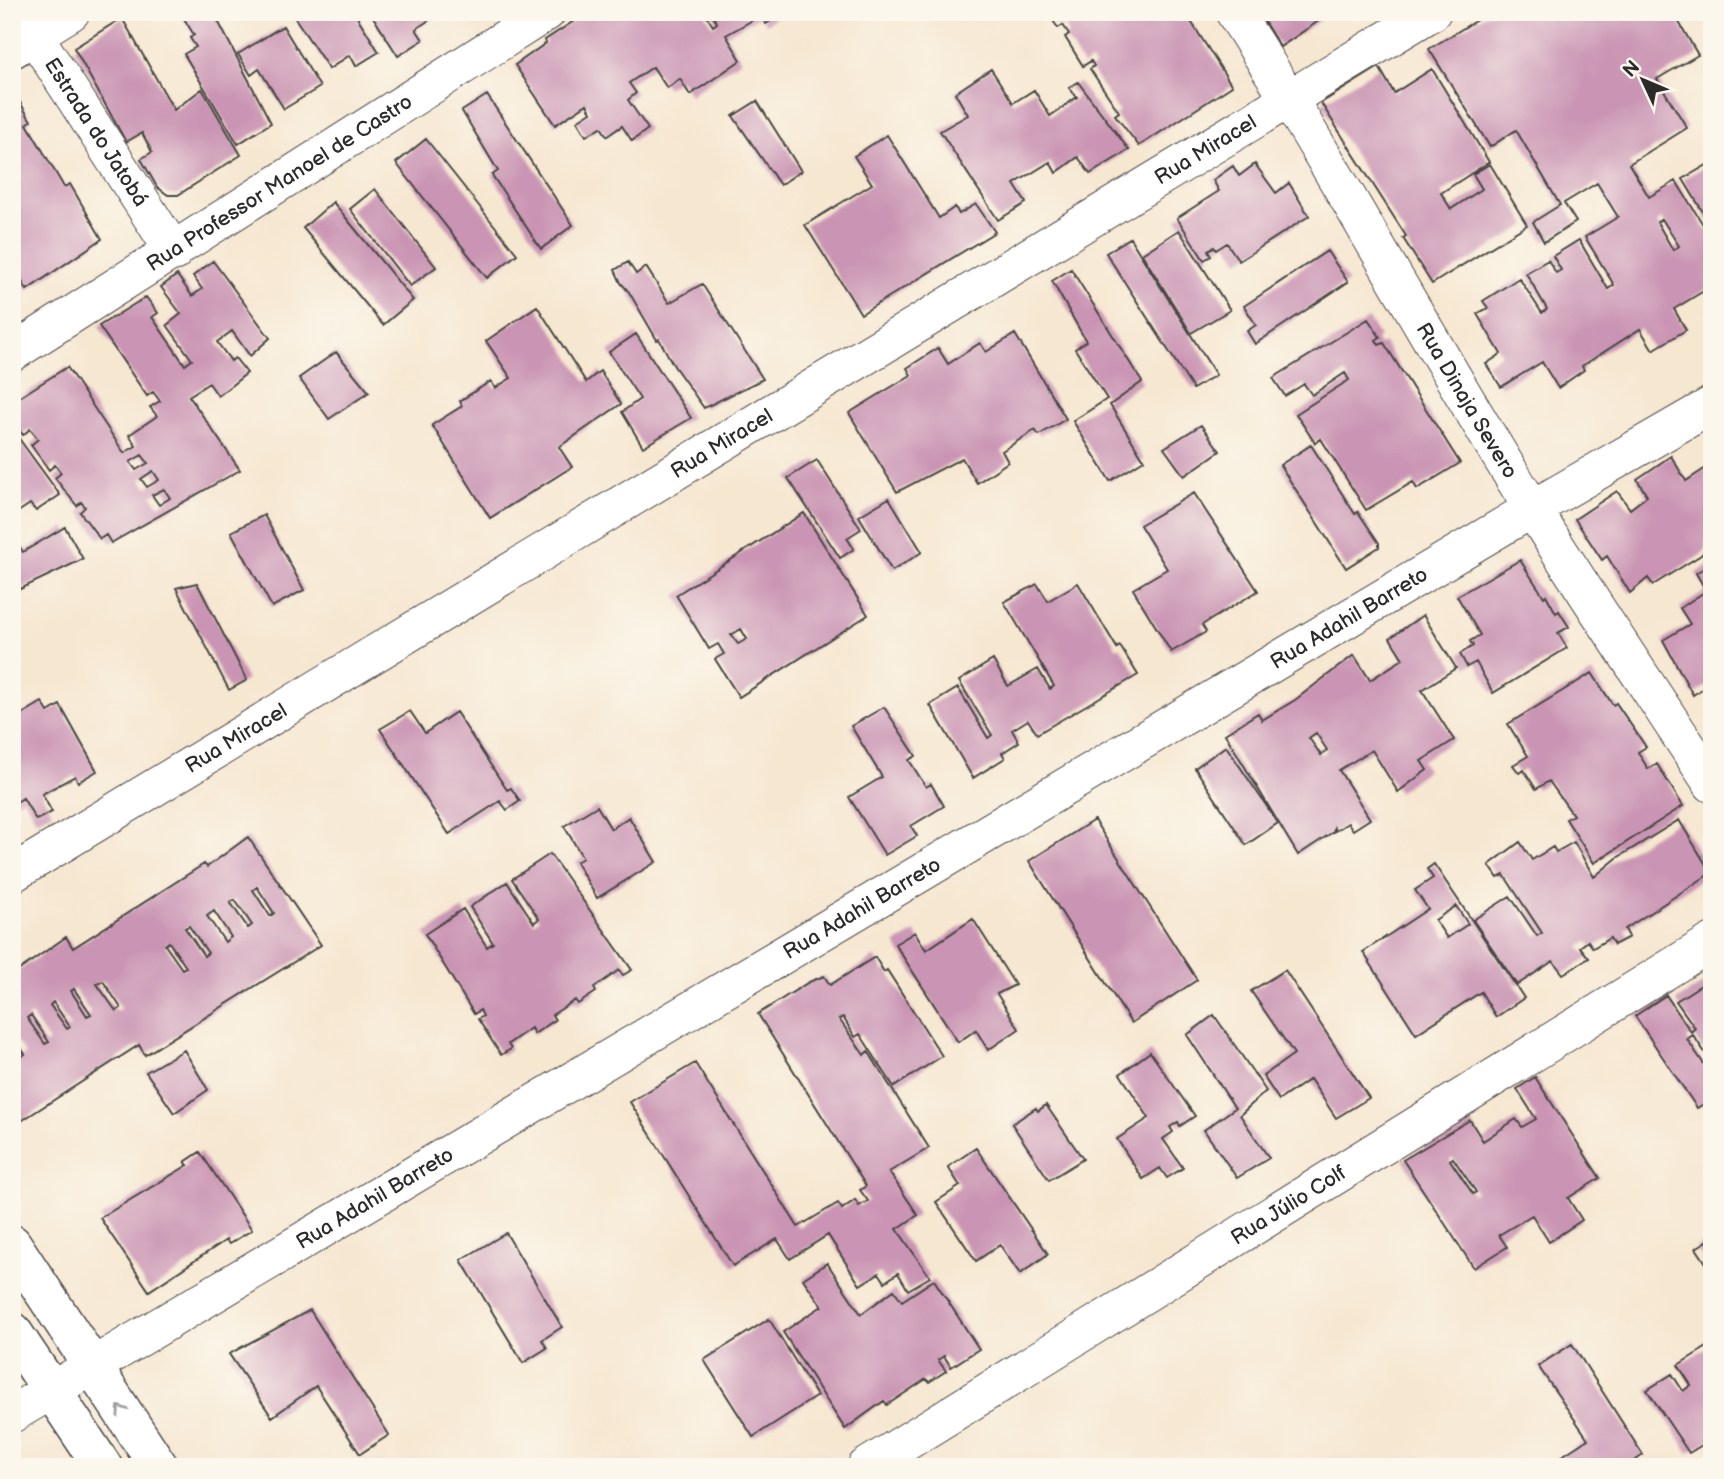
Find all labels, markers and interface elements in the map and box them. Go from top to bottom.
north arrow [1608,46,1678,116]
street label: Estrada do Jatobá [39,53,154,211]
text: N [1619,56,1645,82]
street label: Rua Professor Manoel de Castro [142,89,417,277]
street label: Rua Miracel [1150,109,1261,190]
street label: Rua Dinaja Severo [1411,318,1523,483]
street label: Rua Miracel [666,403,777,484]
street label: Rua Adahil Barreto [1266,561,1432,674]
street label: Rua Miracel [180,698,291,778]
street label: Rua Adahil Barreto [779,852,945,965]
street label: Rua Adahil Barreto [291,1142,458,1255]
street label: Rua Júlio Colf [1226,1160,1351,1250]
one-way arrow [117,1405,129,1418]

